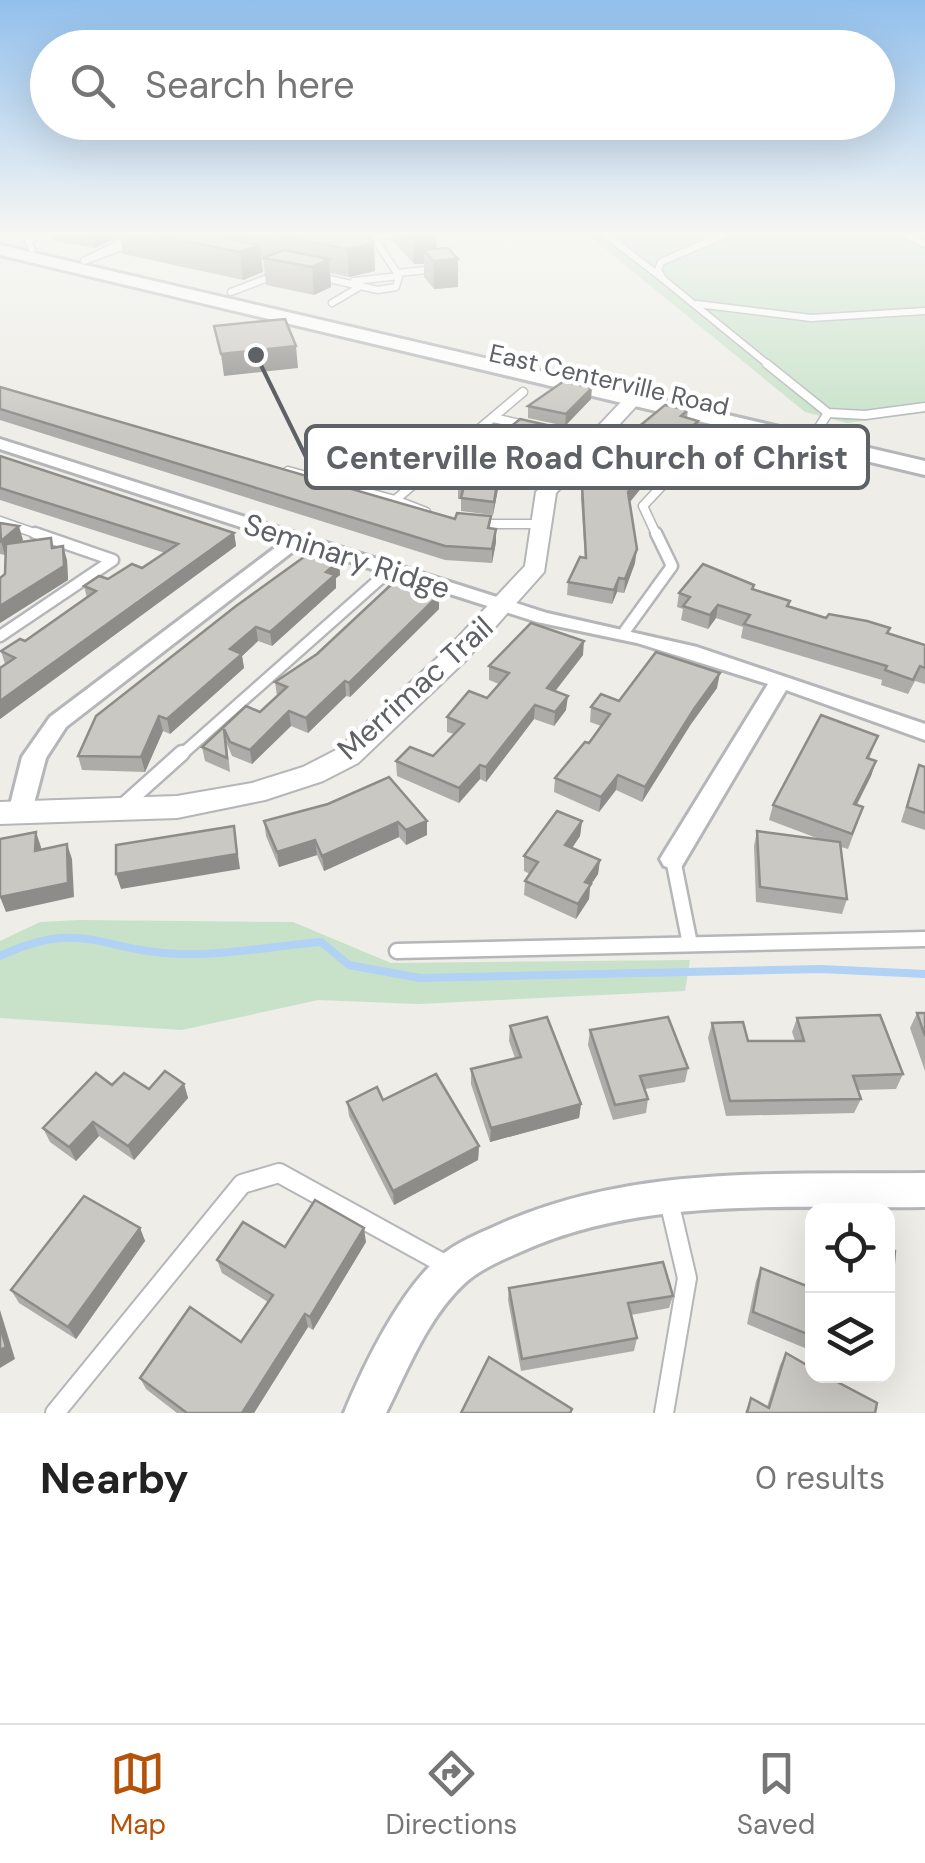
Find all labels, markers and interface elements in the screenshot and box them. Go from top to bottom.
search box [30,30,895,140]
icon: search [65,58,120,113]
text: Search here [145,60,355,110]
street label: East Centerville Road [486,336,732,424]
callout: Centerville Road Church of Christ [306,426,868,488]
text: Centerville Road Church of Christ [326,437,848,479]
street label: Seminary Ridge [239,504,455,608]
street label: Merrimac Trail [329,608,501,768]
map controls [805,1203,895,1383]
button: locate [805,1203,895,1293]
button: layers [805,1293,895,1383]
text: Nearby [40,1451,189,1506]
text: 0 results [755,1457,885,1499]
tab: Map [110,1746,166,1843]
tab: Directions [386,1746,517,1843]
tab: Saved [737,1746,815,1843]

